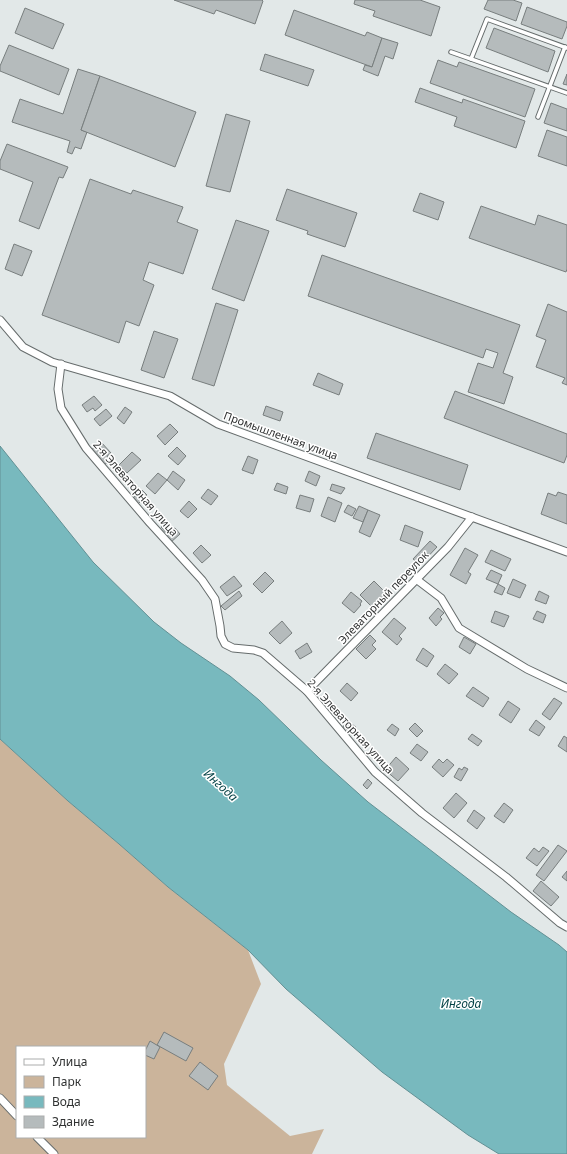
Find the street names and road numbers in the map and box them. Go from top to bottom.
street label: Промышленная улица [222,407,340,463]
street label: 2-я Элеваторная улица [90,437,182,539]
street label: Элеваторный переулок [335,547,431,647]
street label: 2-я Элеваторная улица [305,676,397,776]

